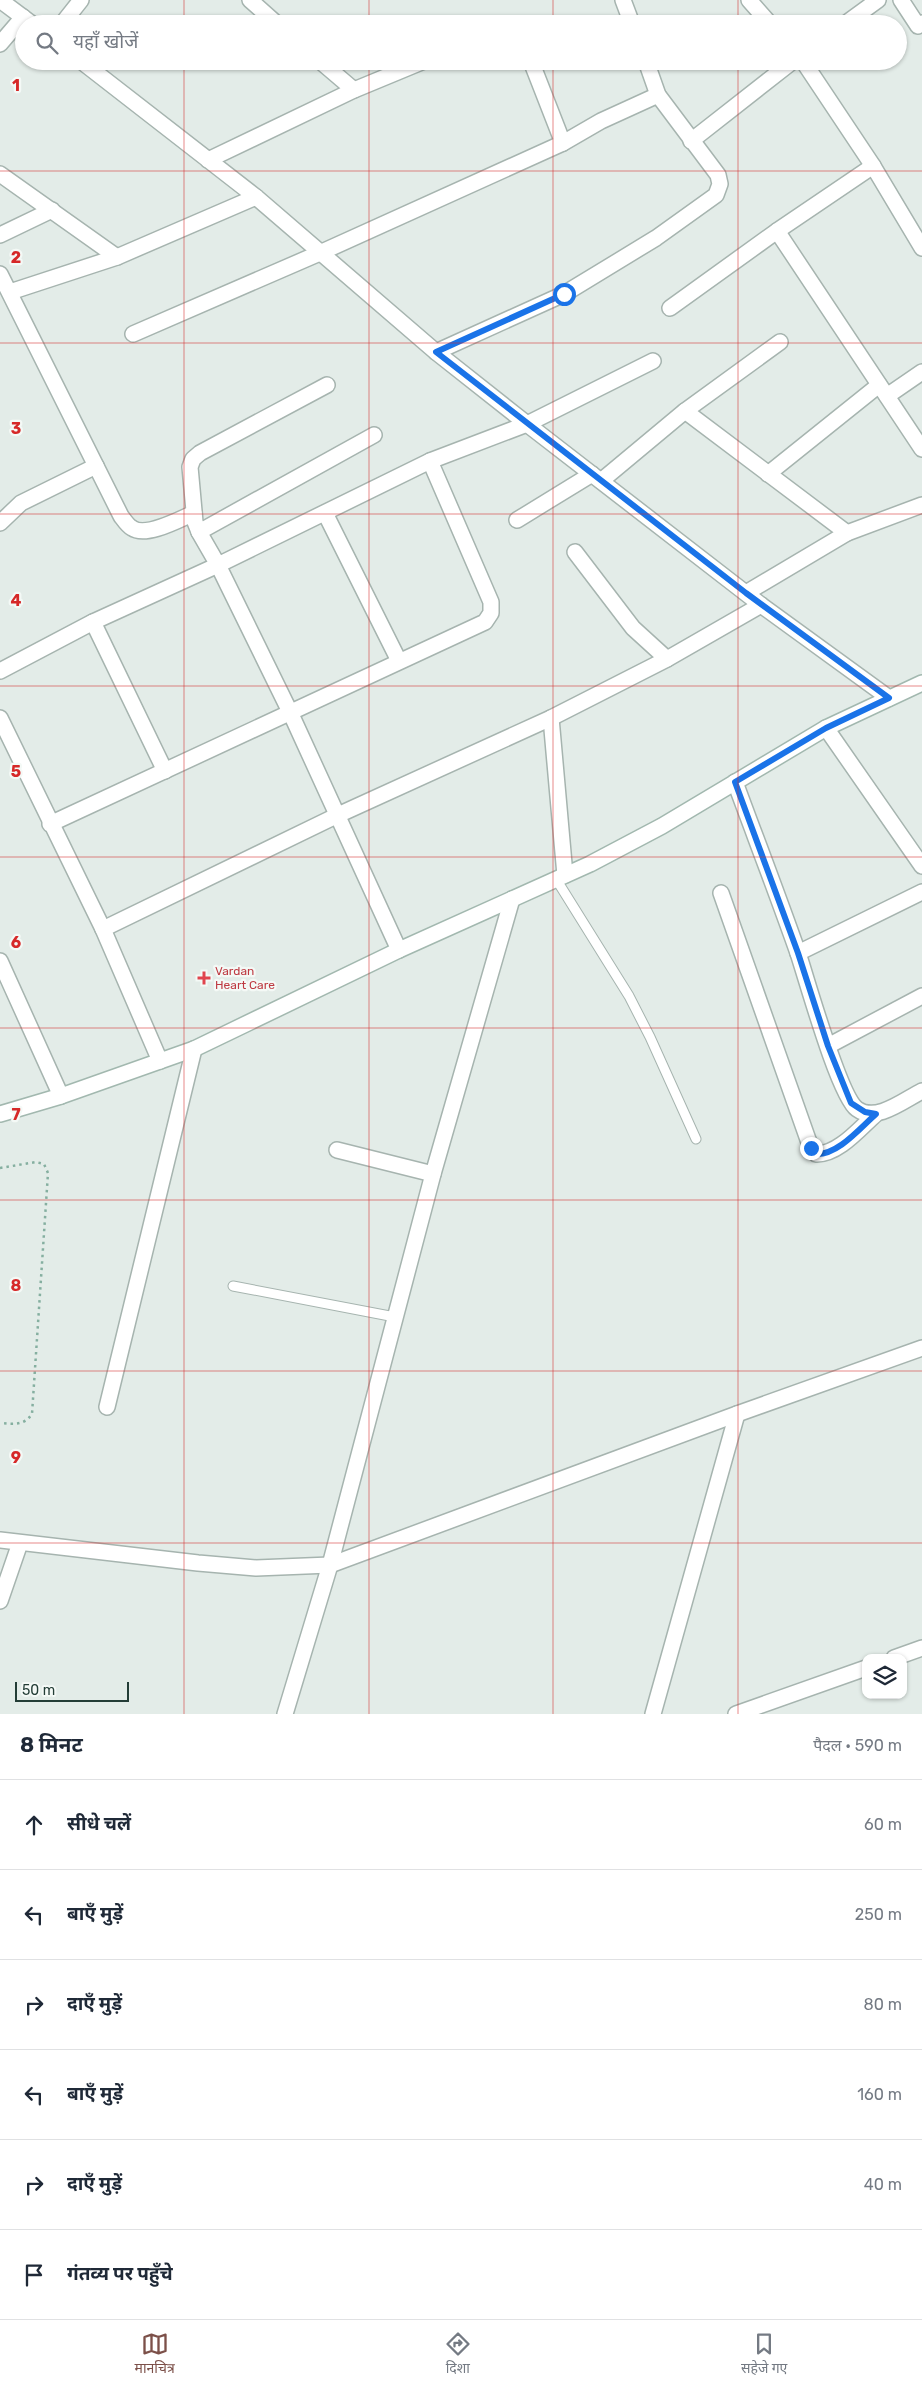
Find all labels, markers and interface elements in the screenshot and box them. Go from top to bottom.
search box [15,15,907,70]
icon: search [33,29,61,57]
text: यहाँ खोजें [73,30,138,53]
text: 1 [12,76,20,95]
text: 2 [11,248,21,267]
route start [553,283,576,306]
text: 3 [11,419,21,438]
text: 4 [11,591,22,610]
text: 5 [11,762,21,781]
text: 6 [11,933,21,952]
place label: Vardan Heart Care [215,964,275,992]
marker: Vardan Heart Care [197,971,211,985]
text: 7 [11,1105,21,1124]
route end [800,1137,823,1160]
text: 8 [11,1276,22,1295]
text: 9 [11,1448,21,1467]
map controls [862,1654,907,1699]
button: layers [862,1654,907,1699]
scale bar [15,1679,129,1702]
text: 50 m [22,1682,55,1699]
text: 8 मिनट [20,1732,83,1757]
text: पैदल · 590 m [813,1736,902,1755]
icon: ahead [20,1811,48,1839]
text: सीधे चलें [67,1812,131,1835]
text: 60 m [864,1815,902,1834]
icon: left [20,1901,48,1929]
text: बाएँ मुड़ें [67,1902,123,1925]
text: 250 m [855,1905,902,1924]
icon: right [20,1991,48,2019]
text: दाएँ मुड़ें [67,1992,122,2015]
text: 80 m [864,1995,902,2014]
icon: left [20,2081,48,2109]
text: बाएँ मुड़ें [67,2082,123,2105]
text: 160 m [857,2085,902,2104]
icon: right [20,2171,48,2199]
text: दाएँ मुड़ें [67,2172,122,2195]
text: 40 m [864,2175,902,2194]
icon: arrive [20,2261,48,2289]
text: गंतव्य पर पहुँचे [67,2262,173,2285]
tab: मानचित्र [135,2330,175,2379]
tab: दिशा [444,2330,472,2379]
tab: सहेजे गए [741,2330,787,2379]

